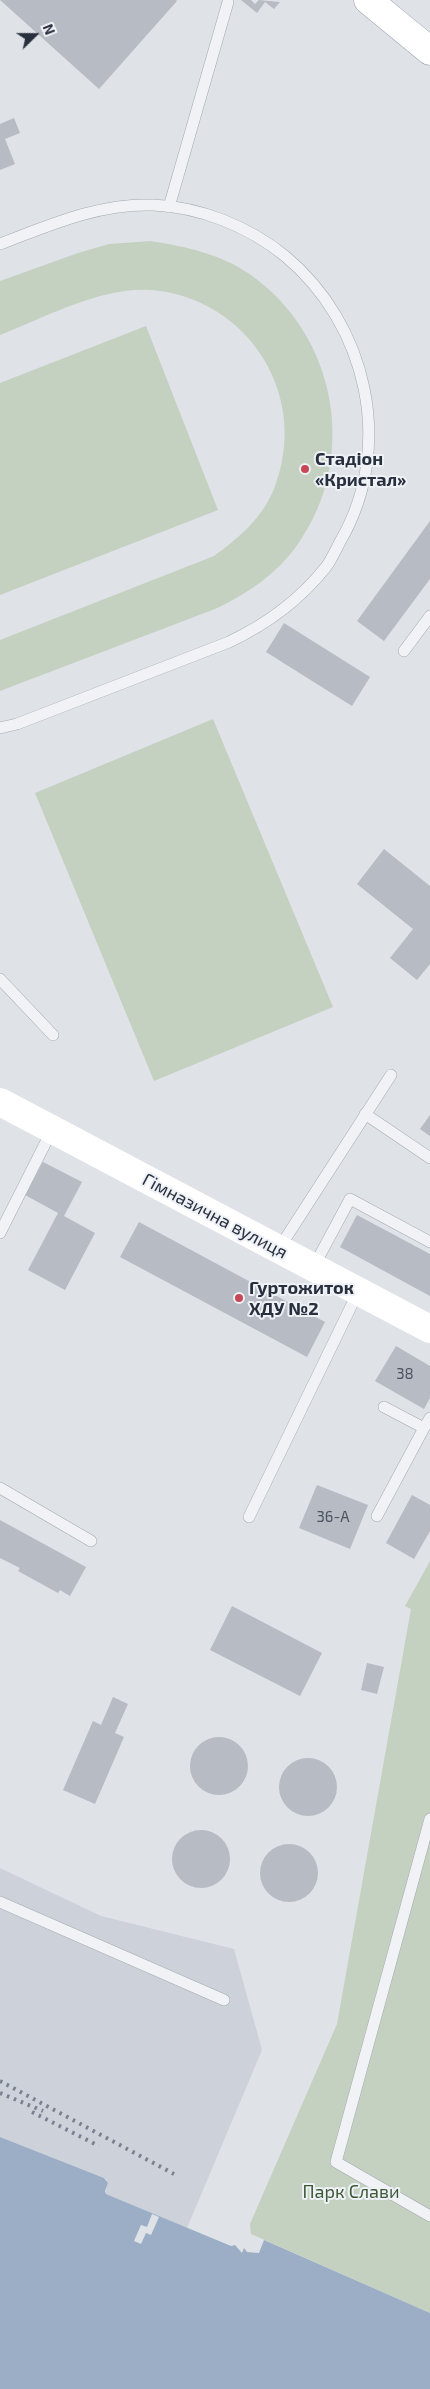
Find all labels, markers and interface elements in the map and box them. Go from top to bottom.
north arrow [10,10,60,60]
text: N [40,21,59,37]
place label: Стадіон «Кристал» [315,448,406,490]
marker: Стадіон «Кристал» [299,463,311,475]
street label: Гімназична вулиця [139,1169,291,1263]
place label: Гуртожиток ХДУ №2 [249,1277,354,1320]
marker: Гуртожиток ХДУ №2 [233,1292,245,1304]
house number: 38 [396,1365,414,1383]
house number: 36-А [317,1508,349,1526]
park label: Парк Слави [303,2181,399,2203]

